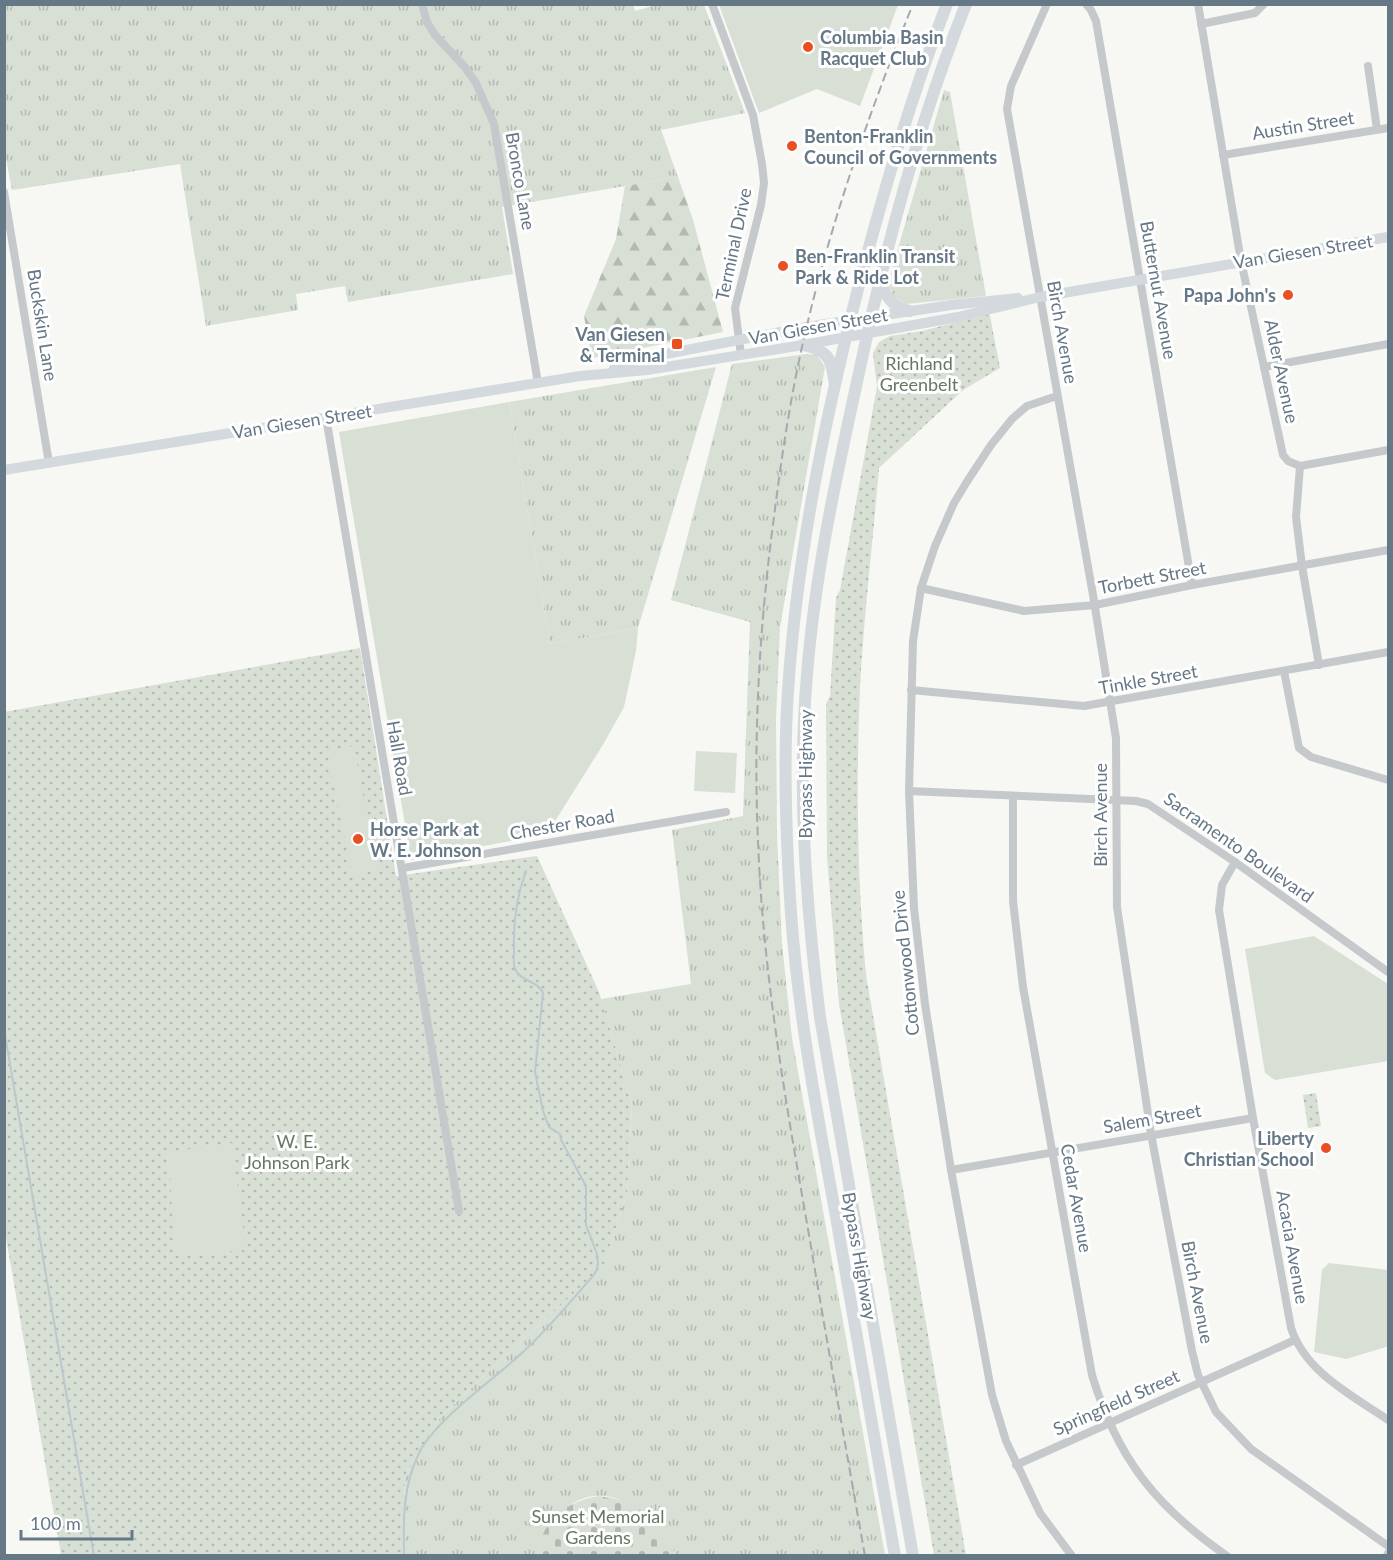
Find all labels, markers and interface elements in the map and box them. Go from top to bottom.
place label: Columbia Basin Racquet Club [820,26,944,69]
marker: Columbia Basin Racquet Club [801,40,815,54]
street label: Austin Street [1250,106,1356,144]
place label: Benton-Franklin Council of Governments [804,125,997,168]
street label: Bronco Lane [502,130,540,232]
marker: Benton-Franklin Council of Governments [785,139,799,153]
street label: Terminal Drive [710,186,756,302]
street label: Butternut Avenue [1136,219,1182,361]
street label: Van Giesen Street [1232,229,1375,273]
place label: Ben-Franklin Transit Park & Ride Lot [795,245,956,288]
marker: Ben-Franklin Transit Park & Ride Lot [776,259,790,273]
street label: Buckskin Lane [23,268,63,382]
street label: Birch Avenue [1043,279,1083,385]
place label: Papa John's [1183,284,1276,306]
marker: Papa John's [1281,288,1295,302]
street label: Van Giesen Street [747,303,890,349]
street label: Alder Avenue [1260,317,1304,425]
place label: Van Giesen & Terminal [574,323,665,366]
marker: Van Giesen & Terminal [670,337,684,351]
park label: Richland Greenbelt [880,352,959,395]
street label: Van Giesen Street [231,399,374,443]
street label: Torbett Street [1096,556,1208,598]
street label: Tinkle Street [1097,659,1200,699]
street label: Bypass Highway [794,709,816,839]
street label: Hall Road [383,719,417,797]
street label: Birch Avenue [1089,763,1111,867]
street label: Sacramento Boulevard [1160,787,1318,907]
street label: Chester Road [508,804,616,844]
place label: Horse Park at W. E. Johnson [370,818,482,861]
marker: Horse Park at W. E. Johnson [351,832,365,846]
street label: Cottonwood Drive [886,889,924,1037]
street label: Salem Street [1101,1098,1203,1137]
place label: Liberty Christian School [1184,1127,1315,1170]
park label: W. E. Johnson Park [244,1130,351,1173]
marker: Liberty Christian School [1319,1141,1333,1155]
street label: Cedar Avenue [1057,1142,1097,1254]
street label: Acacia Avenue [1272,1188,1314,1306]
street label: Bypass Highway [838,1190,882,1322]
street label: Birch Avenue [1177,1239,1219,1345]
street label: Springfield Street [1049,1364,1183,1440]
scale bar [21,1503,132,1541]
park label: Sunset Memorial Gardens [532,1505,664,1548]
text: 100 m [30,1512,81,1534]

